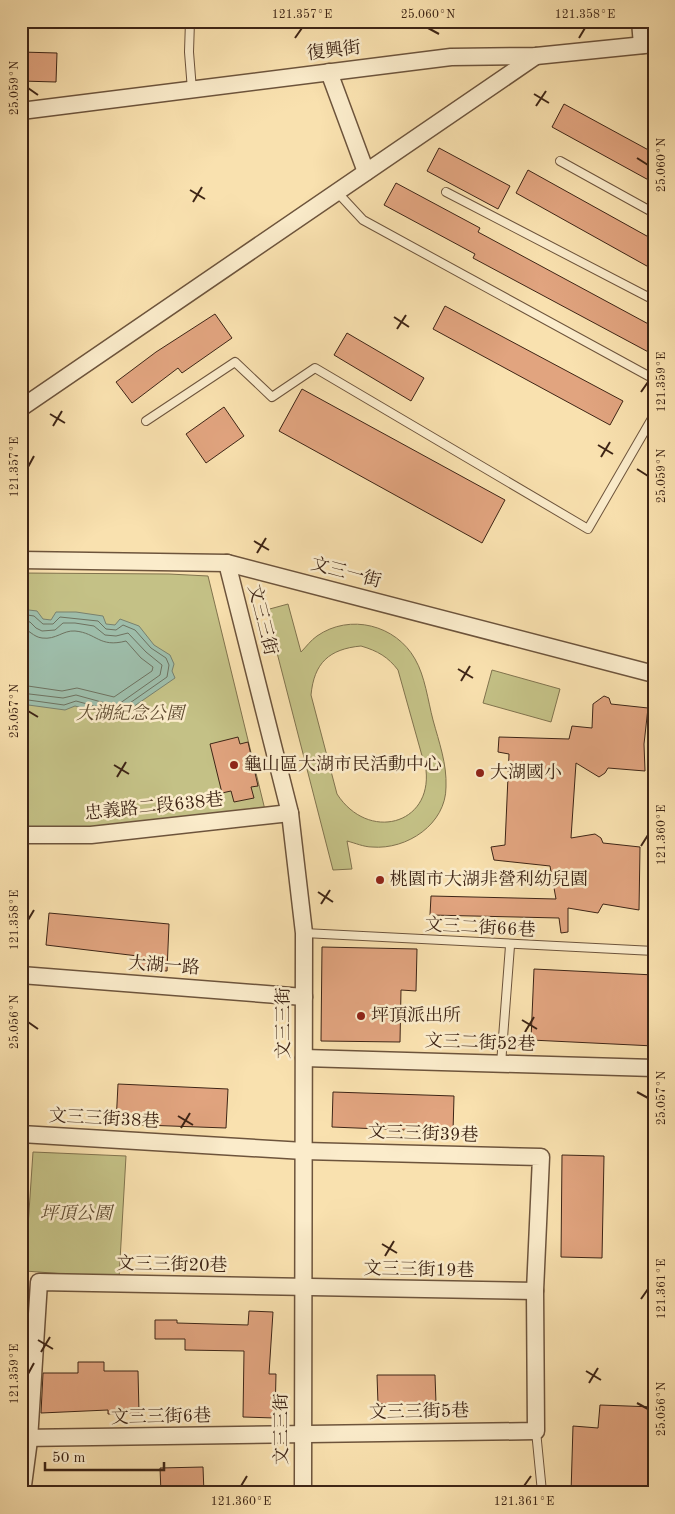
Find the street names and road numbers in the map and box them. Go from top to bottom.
street label: 復興街 [306,37,362,63]
street label: 文三一街 [309,553,384,591]
street label: 文三三街 [245,582,281,657]
street label: 忠義路二段638巷 [84,789,224,823]
street label: 文三二街66巷 [424,914,536,940]
street label: 大湖一路 [127,953,201,977]
street label: 文三三街 [273,987,293,1059]
street label: 文三二街52巷 [424,1030,536,1054]
street label: 文三三街38巷 [48,1105,160,1131]
street label: 文三三街39巷 [367,1121,479,1145]
street label: 文三三街20巷 [116,1253,228,1275]
street label: 文三三街19巷 [363,1258,475,1280]
street label: 文三三街 [271,1393,291,1465]
street label: 文三三街5巷 [369,1400,469,1422]
street label: 文三三街6巷 [111,1405,211,1427]

